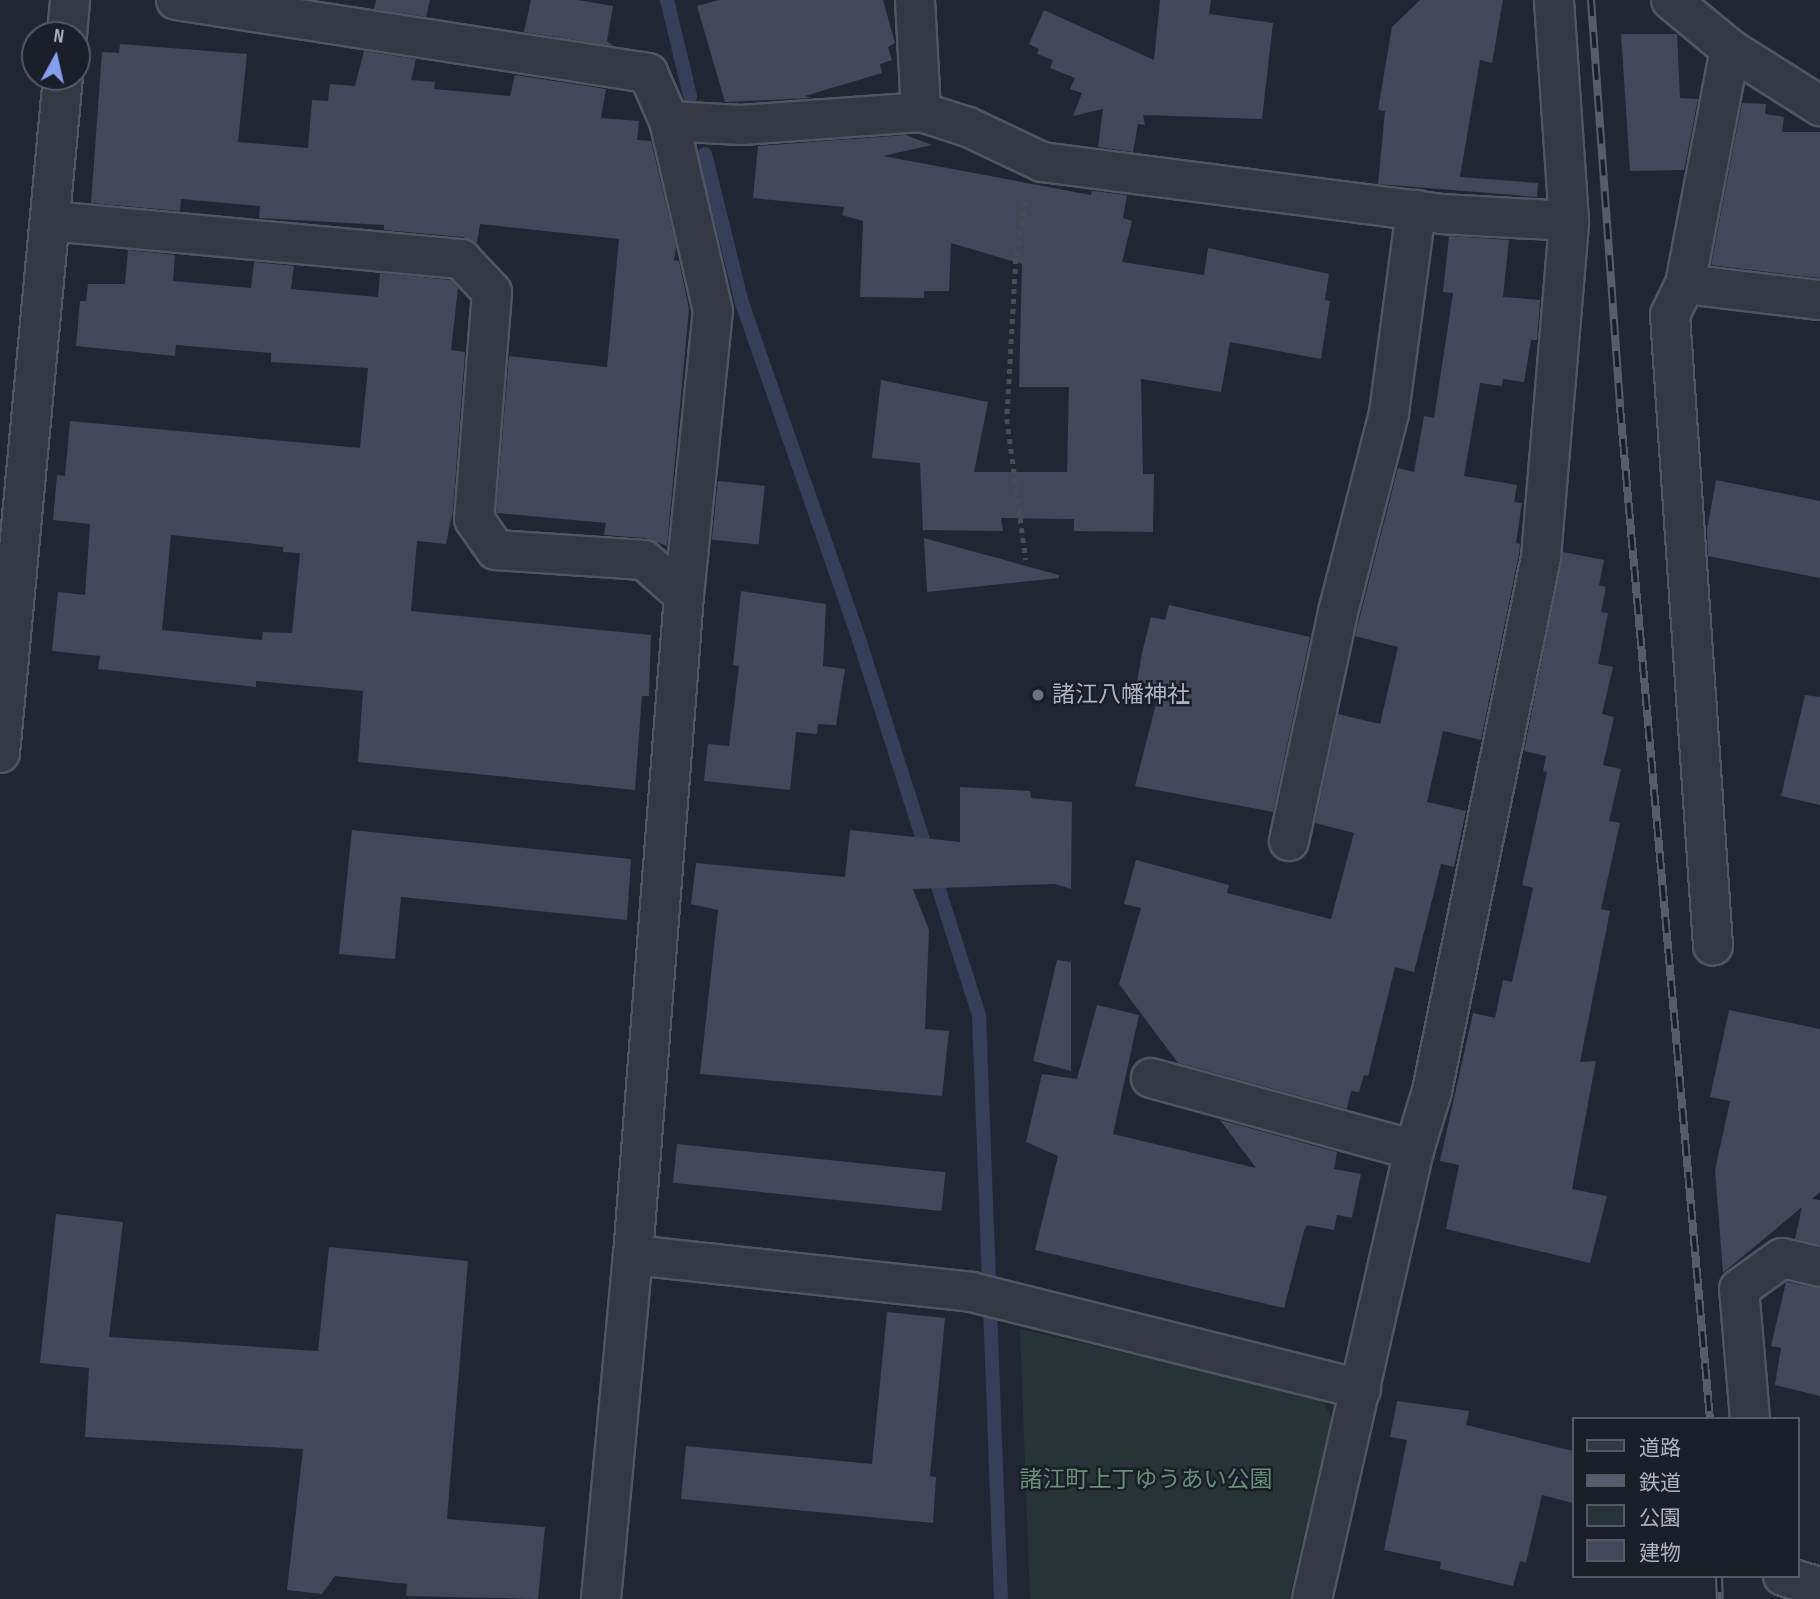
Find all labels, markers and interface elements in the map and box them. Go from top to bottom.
north arrow [21,21,91,91]
text: N [52,25,65,49]
place label: 諸江八幡神社 [1052,681,1190,709]
marker: 諸江八幡神社 [1030,687,1046,703]
legend [1572,1417,1799,1578]
text: 道路 [1639,1436,1681,1461]
park label: 諸江町上丁ゆうあい公園 [1020,1466,1272,1494]
text: 鉄道 [1639,1471,1681,1496]
text: 公園 [1639,1506,1681,1531]
text: 建物 [1639,1541,1681,1566]

